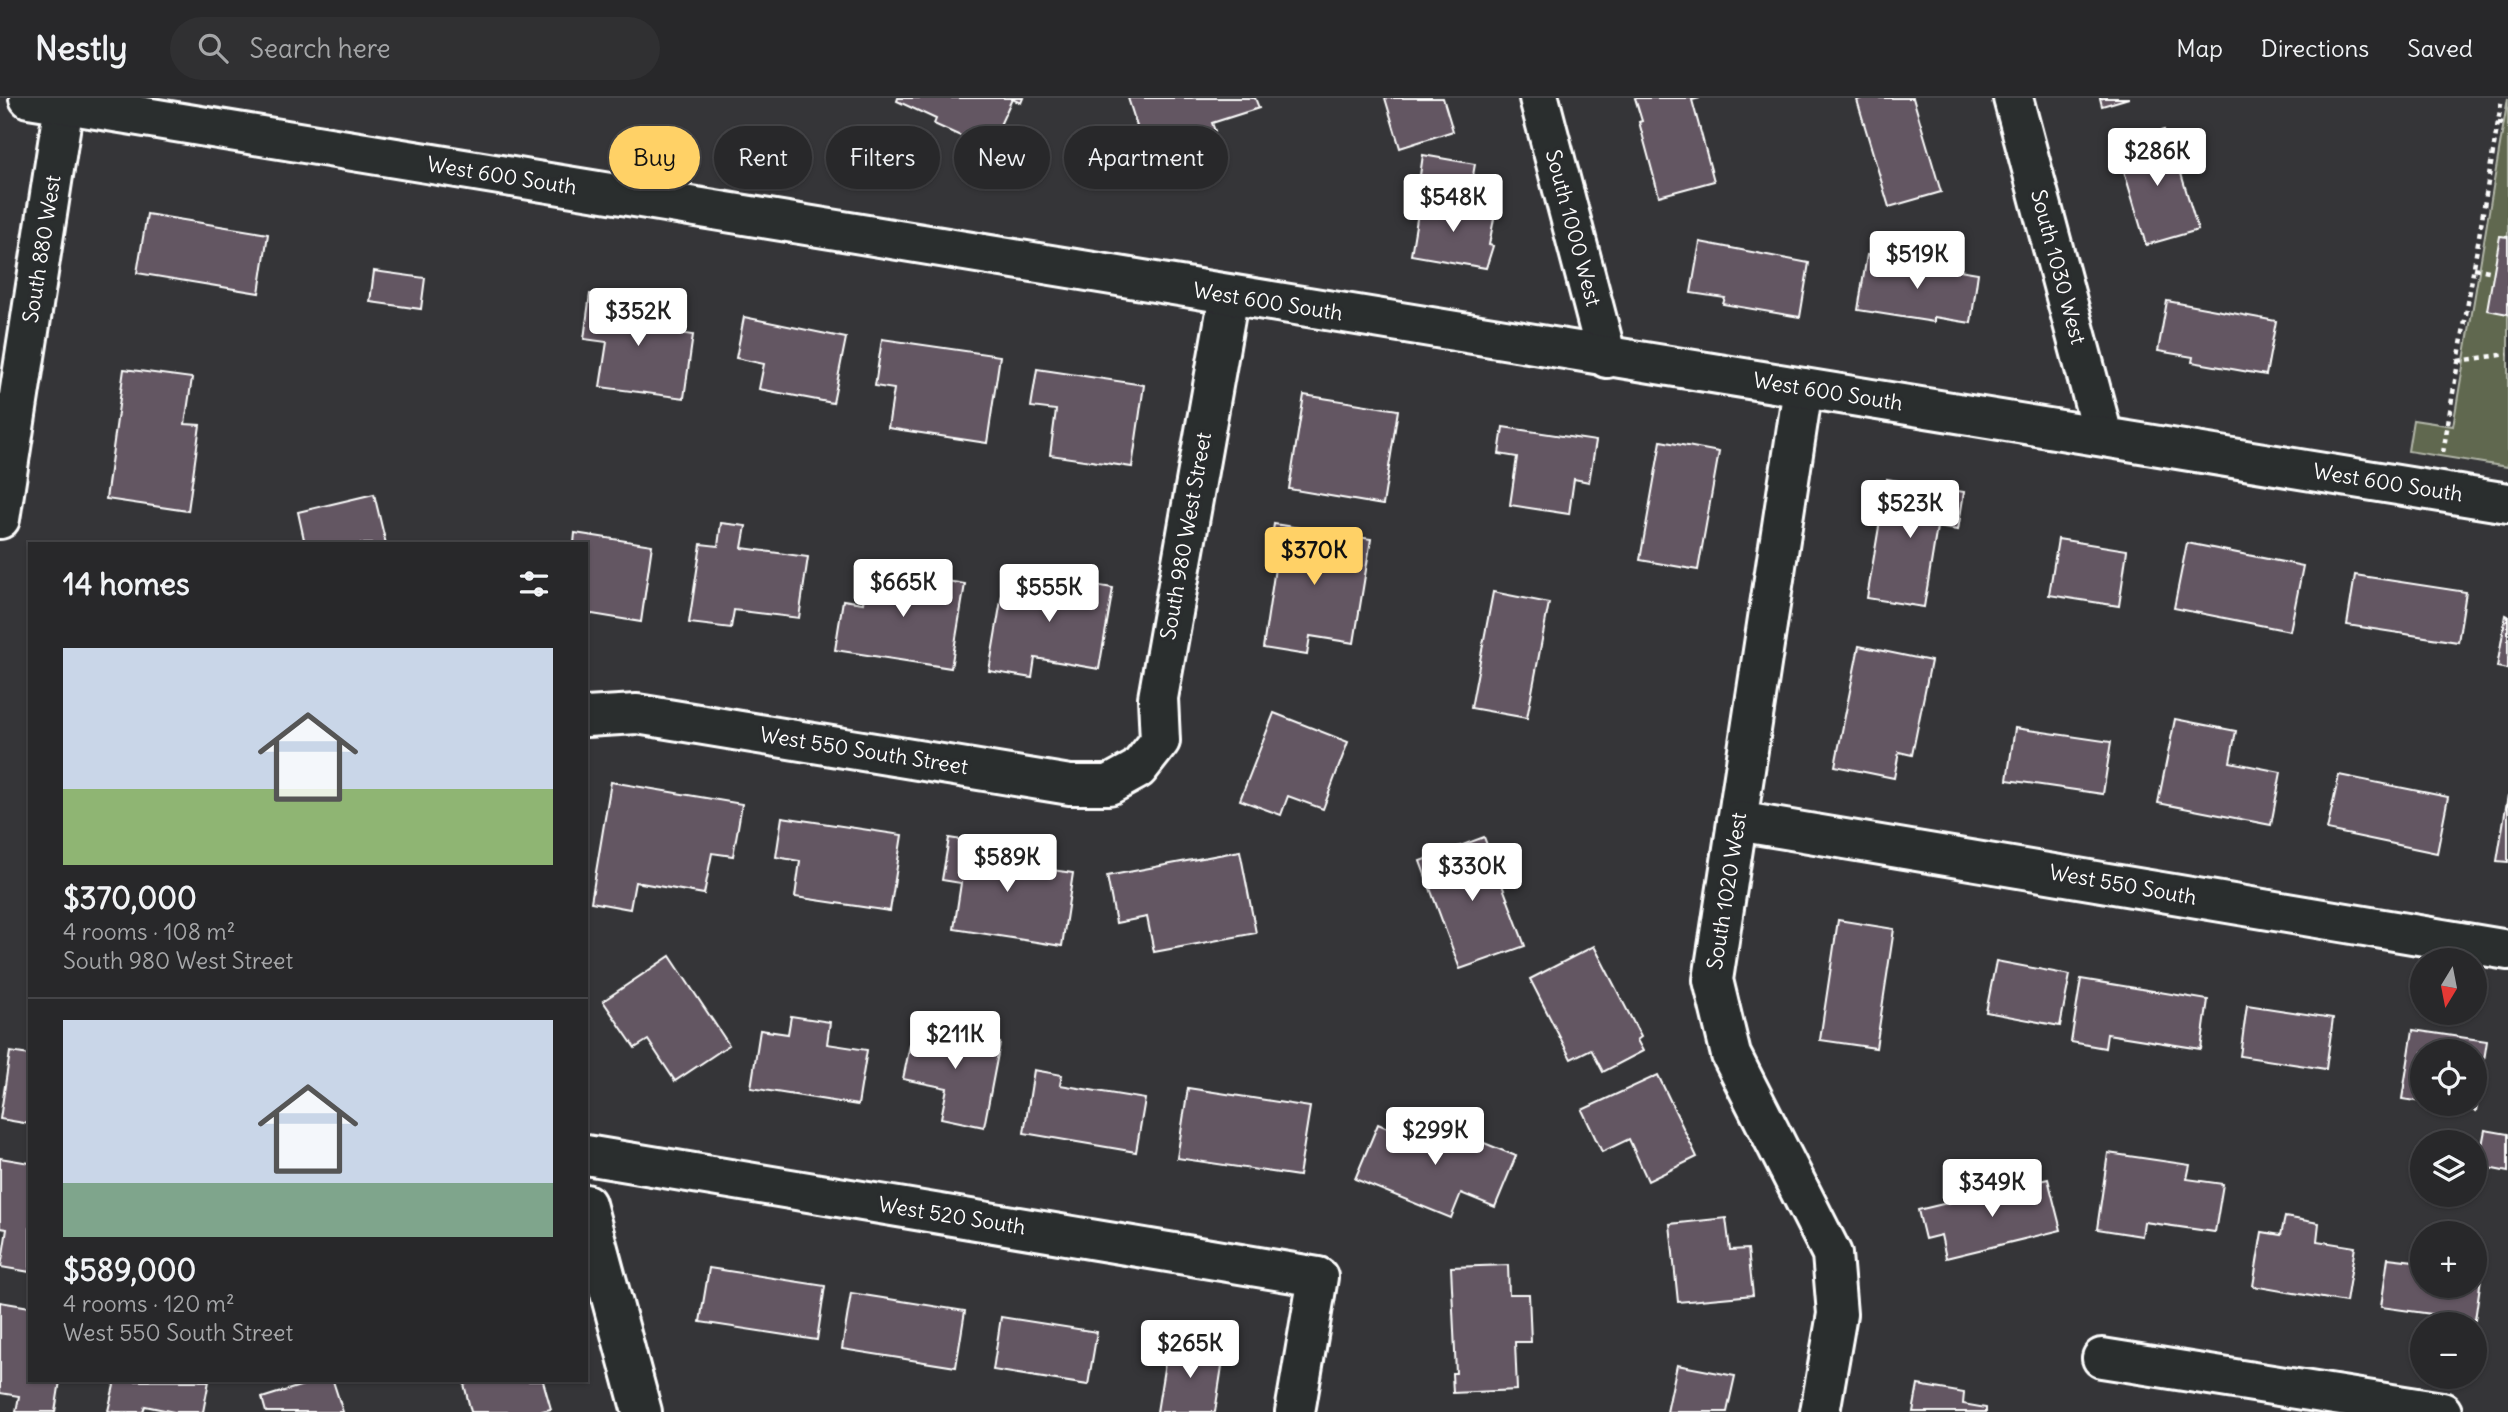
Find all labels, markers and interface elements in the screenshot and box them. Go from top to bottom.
search box [170,17,660,80]
text: Nestly [35,27,128,69]
icon: search [194,29,232,67]
text: Search here [250,32,391,65]
text: Map [2176,33,2223,63]
text: Directions [2261,33,2369,63]
text: Saved [2407,33,2473,63]
chip: Buy [609,126,700,189]
chip: Rent [714,126,812,189]
chip: Filters [826,126,940,189]
chip: New [954,126,1050,189]
chip: Apartment [1064,126,1228,189]
pin: $286K [2108,129,2206,188]
text: $286K [2124,136,2190,165]
street label: South 1000 West [1540,147,1607,309]
street label: West 600 South [425,150,579,201]
street label: South 880 West [17,173,67,325]
pin: $548K [1404,174,1502,234]
text: $548K [1420,182,1486,211]
street label: South 1030 West [2025,187,2092,347]
pin: $519K [1868,232,1966,291]
text: $519K [1886,239,1948,268]
street label: West 600 South [1191,276,1345,327]
pin: $352K [589,288,687,348]
text: $352K [605,296,671,325]
street label: West 600 South [1751,366,1905,417]
street label: South 980 West Street [1154,430,1217,642]
street label: West 600 South [2311,457,2465,508]
pin: $523K [1861,480,1959,540]
text: $523K [1877,488,1943,517]
pin: $370K [1265,528,1363,587]
text: $370K [1281,535,1347,564]
pin: $665K [854,560,952,619]
pin: $555K [1000,564,1098,624]
text: 14 homes [63,565,190,603]
icon: filters [515,565,553,603]
text: $665K [870,567,936,596]
text: $555K [1016,572,1082,601]
icon: home [245,694,371,820]
street label: West 550 South Street [758,721,970,780]
street label: South 1020 West [1701,810,1752,971]
pin: $589K [958,834,1056,894]
text: $589K [974,842,1040,871]
pin: $330K [1423,844,1521,903]
text: $330K [1438,851,1506,880]
street label: West 550 South [2047,858,2199,911]
text: $370,000 [63,879,197,917]
text: 4 rooms · 108 m² [63,917,235,946]
text: South 980 West Street [63,946,293,975]
north arrow [2410,948,2487,1026]
map controls [2410,948,2487,1389]
pin: $211K [906,1012,1004,1071]
text: $211K [926,1019,984,1048]
button: locate [2410,1039,2487,1116]
icon: home [245,1066,371,1192]
pin: $299K [1386,1108,1484,1167]
text: $299K [1402,1115,1468,1144]
button: layers [2410,1130,2487,1207]
pin: $349K [1943,1160,2041,1219]
text: $349K [1959,1167,2025,1196]
street label: West 520 South [877,1191,1028,1240]
button: + [2410,1221,2487,1298]
text: $589,000 [63,1251,196,1289]
text: 4 rooms · 120 m² [63,1289,235,1318]
button: − [2410,1312,2487,1389]
text: West 550 South Street [63,1318,293,1347]
pin: $265K [1141,1320,1239,1380]
text: $265K [1157,1328,1223,1357]

